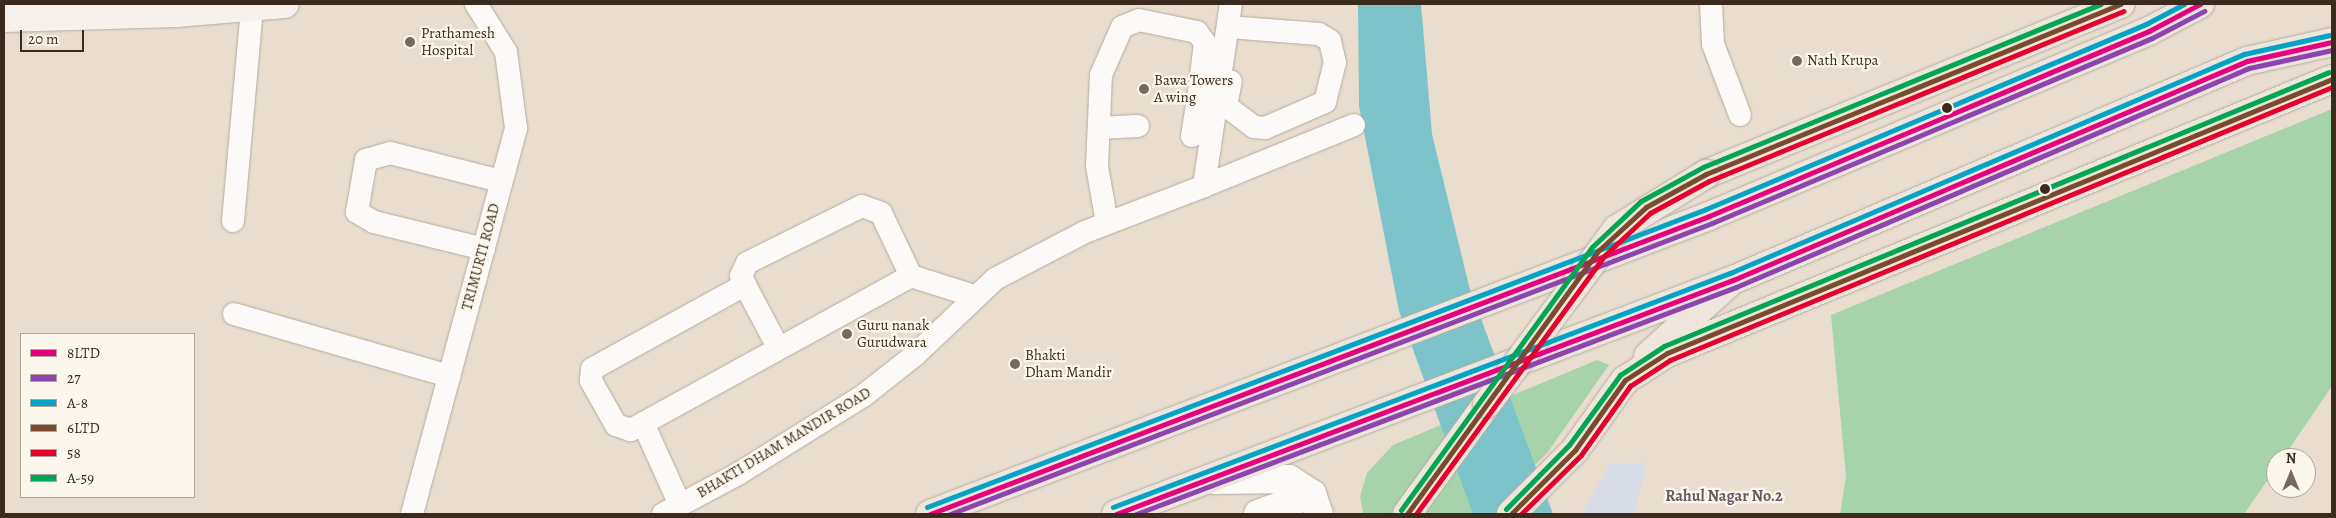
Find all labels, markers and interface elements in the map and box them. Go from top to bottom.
scale bar [22,20,86,52]
place label: Prathamesh Hospital [421,24,495,59]
text: 20 m [28,29,59,49]
marker: Prathamesh Hospital [403,35,417,49]
place label: Nath Krupa [1807,52,1879,70]
marker: Nath Krupa [1791,55,1803,67]
place label: Bawa Towers A wing [1154,71,1233,106]
marker: Bawa Towers A wing [1138,83,1150,95]
unlabelled marker [1942,103,1952,113]
unlabelled marker [2040,184,2050,194]
street label: TRIMURTI ROAD [458,202,504,312]
place label: Guru nanak Gurudwara [857,316,930,351]
marker: Guru nanak Gurudwara [841,328,853,340]
legend [20,333,195,498]
text: 8LTD [67,343,100,363]
place label: Bhakti Dham Mandir [1025,346,1112,381]
marker: Bhakti Dham Mandir [1009,358,1021,370]
text: 27 [67,368,80,388]
street label: BHAKTI DHAM MANDIR ROAD [694,384,874,502]
text: A-8 [67,393,88,413]
text: 6LTD [67,418,100,438]
text: 58 [67,443,81,463]
north arrow [2266,448,2316,498]
text: N [2286,449,2296,468]
text: A-59 [67,468,94,488]
district label: Rahul Nagar No.2 [1665,486,1783,506]

